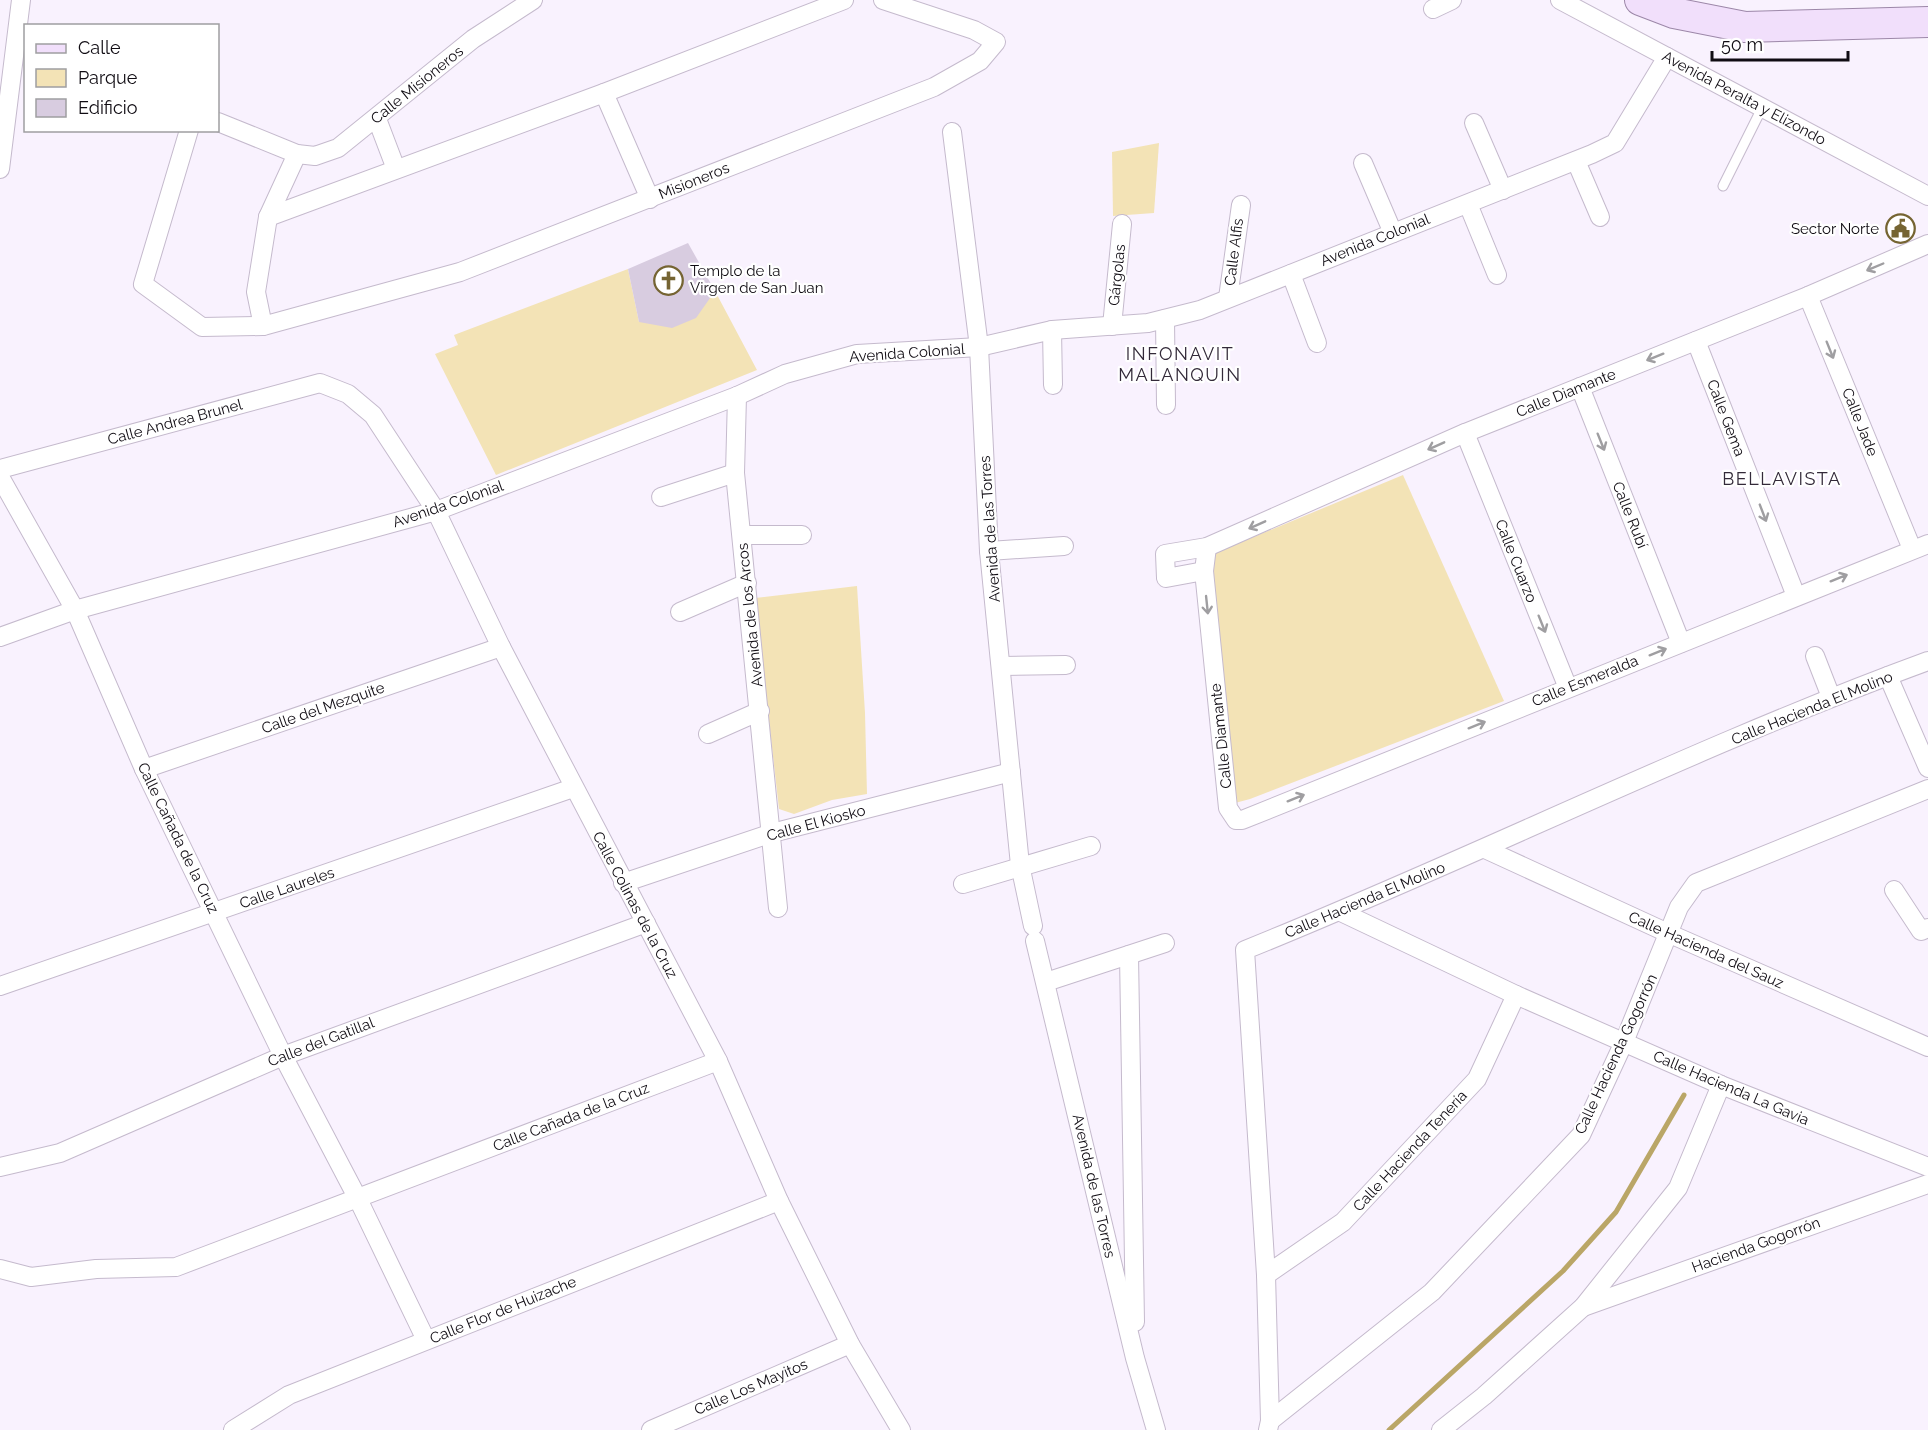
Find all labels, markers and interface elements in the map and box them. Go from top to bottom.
legend [24,24,219,132]
scale bar [1712,24,1848,62]
text: 50 m [1721,34,1763,55]
text: Calle [78,37,121,58]
street label: Calle Misioneros [367,42,467,128]
street label: Avenida Peralta y Elizondo [1659,47,1829,149]
text: Parque [78,67,138,88]
text: Edificio [78,97,138,118]
street label: Misioneros [656,159,732,203]
street label: Avenida Colonial [1318,210,1433,270]
public building icon: Sector Norte [1884,213,1916,245]
street label: Calle Alfis [1221,217,1247,287]
place label: Sector Norte [1791,220,1879,238]
street label: Gárgolas [1105,243,1129,307]
place label: Templo de la Virgen de San Juan [690,262,824,297]
one-way arrow [1866,263,1884,274]
church icon: Templo de la Virgen de San Juan [653,264,685,296]
street label: Avenida Colonial [849,340,966,366]
one-way arrow [1825,340,1836,359]
district label: INFONAVIT MALANQUIN [1118,343,1242,385]
one-way arrow [1647,352,1665,363]
street label: Calle Diamante [1514,365,1619,421]
street label: Calle Gema [1703,377,1749,459]
street label: Calle Jade [1838,385,1882,459]
street label: Calle Andrea Brunel [106,395,245,449]
one-way arrow [1596,432,1607,450]
one-way arrow [1427,441,1445,452]
street label: Avenida de las Torres [976,455,1004,603]
district label: BELLAVISTA [1722,468,1842,489]
street label: Avenida Colonial [390,476,507,531]
street label: Calle Rubí [1608,479,1652,552]
one-way arrow [1758,503,1769,521]
street label: Calle Cuarzo [1491,517,1541,605]
one-way arrow [1249,520,1267,531]
street label: Avenida de los Arcos [733,542,767,688]
one-way arrow [1829,572,1847,583]
one-way arrow [1202,595,1213,615]
one-way arrow [1537,614,1548,632]
one-way arrow [1648,646,1667,657]
street label: Calle Esmeralda [1529,651,1641,711]
street label: Calle Hacienda El Molino [1729,667,1895,749]
street label: Calle del Mezquite [259,678,387,737]
street label: Calle Diamante [1207,682,1235,790]
one-way arrow [1468,719,1486,730]
street label: Calle Cañada de la Cruz [134,760,222,916]
one-way arrow [1287,792,1305,803]
street label: Calle El Kiosko [765,801,867,845]
street label: Calle Colinas de la Cruz [589,829,681,981]
street label: Calle Hacienda El Molino [1282,858,1448,942]
street label: Calle Laureles [237,863,337,913]
street label: Calle Hacienda del Sauz [1626,908,1786,992]
street label: Calle Hacienda Gogorrón [1571,971,1661,1137]
street label: Calle del Gatillal [265,1013,378,1071]
street label: Calle Hacienda La Gavia [1650,1047,1812,1129]
street label: Calle Cañada de la Cruz [490,1079,652,1155]
street label: Calle Hacienda Tenería [1349,1087,1471,1215]
street label: Avenida de las Torres [1069,1112,1119,1260]
street label: Hacienda Gogorrón [1689,1213,1823,1277]
street label: Calle Flor de Huizache [427,1272,579,1348]
street label: Calle Los Mayitos [692,1355,810,1419]

